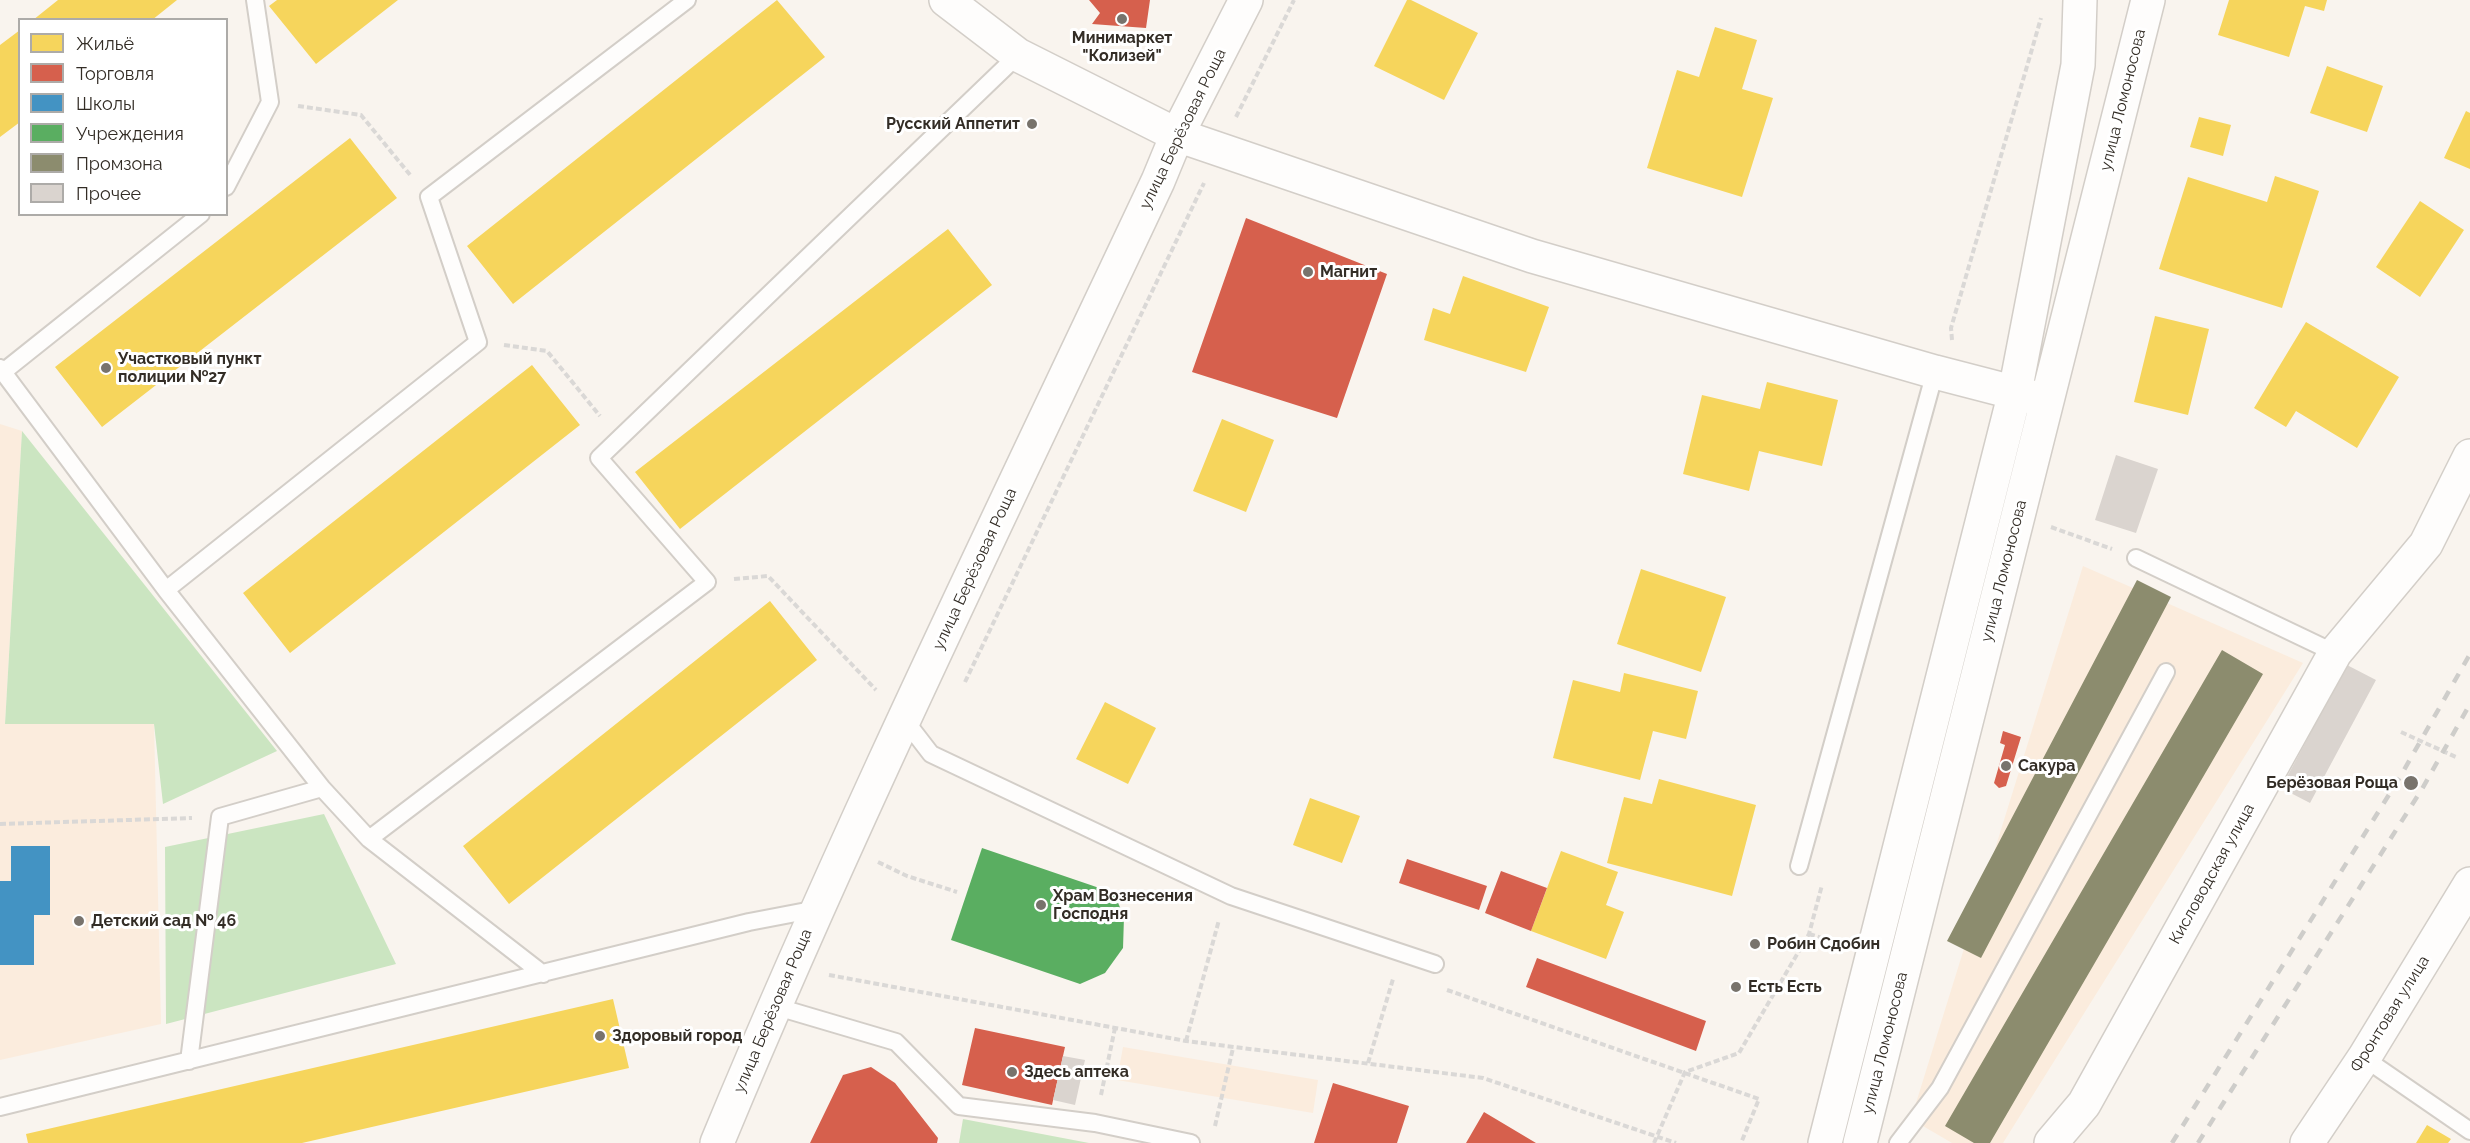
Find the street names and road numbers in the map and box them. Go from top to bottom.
street label: улица Ломоносова [2096,27,2150,173]
street label: улица Берёзовая Роща [1136,46,1230,212]
street label: улица Берёзовая Роща [929,485,1021,653]
street label: улица Ломоносова [1977,498,2031,644]
street label: Кисловодская улица [2165,800,2259,948]
street label: улица Берёзовая Роща [730,926,816,1096]
street label: Фронтовая улица [2346,952,2434,1076]
street label: улица Ломоносова [1858,970,1912,1116]

